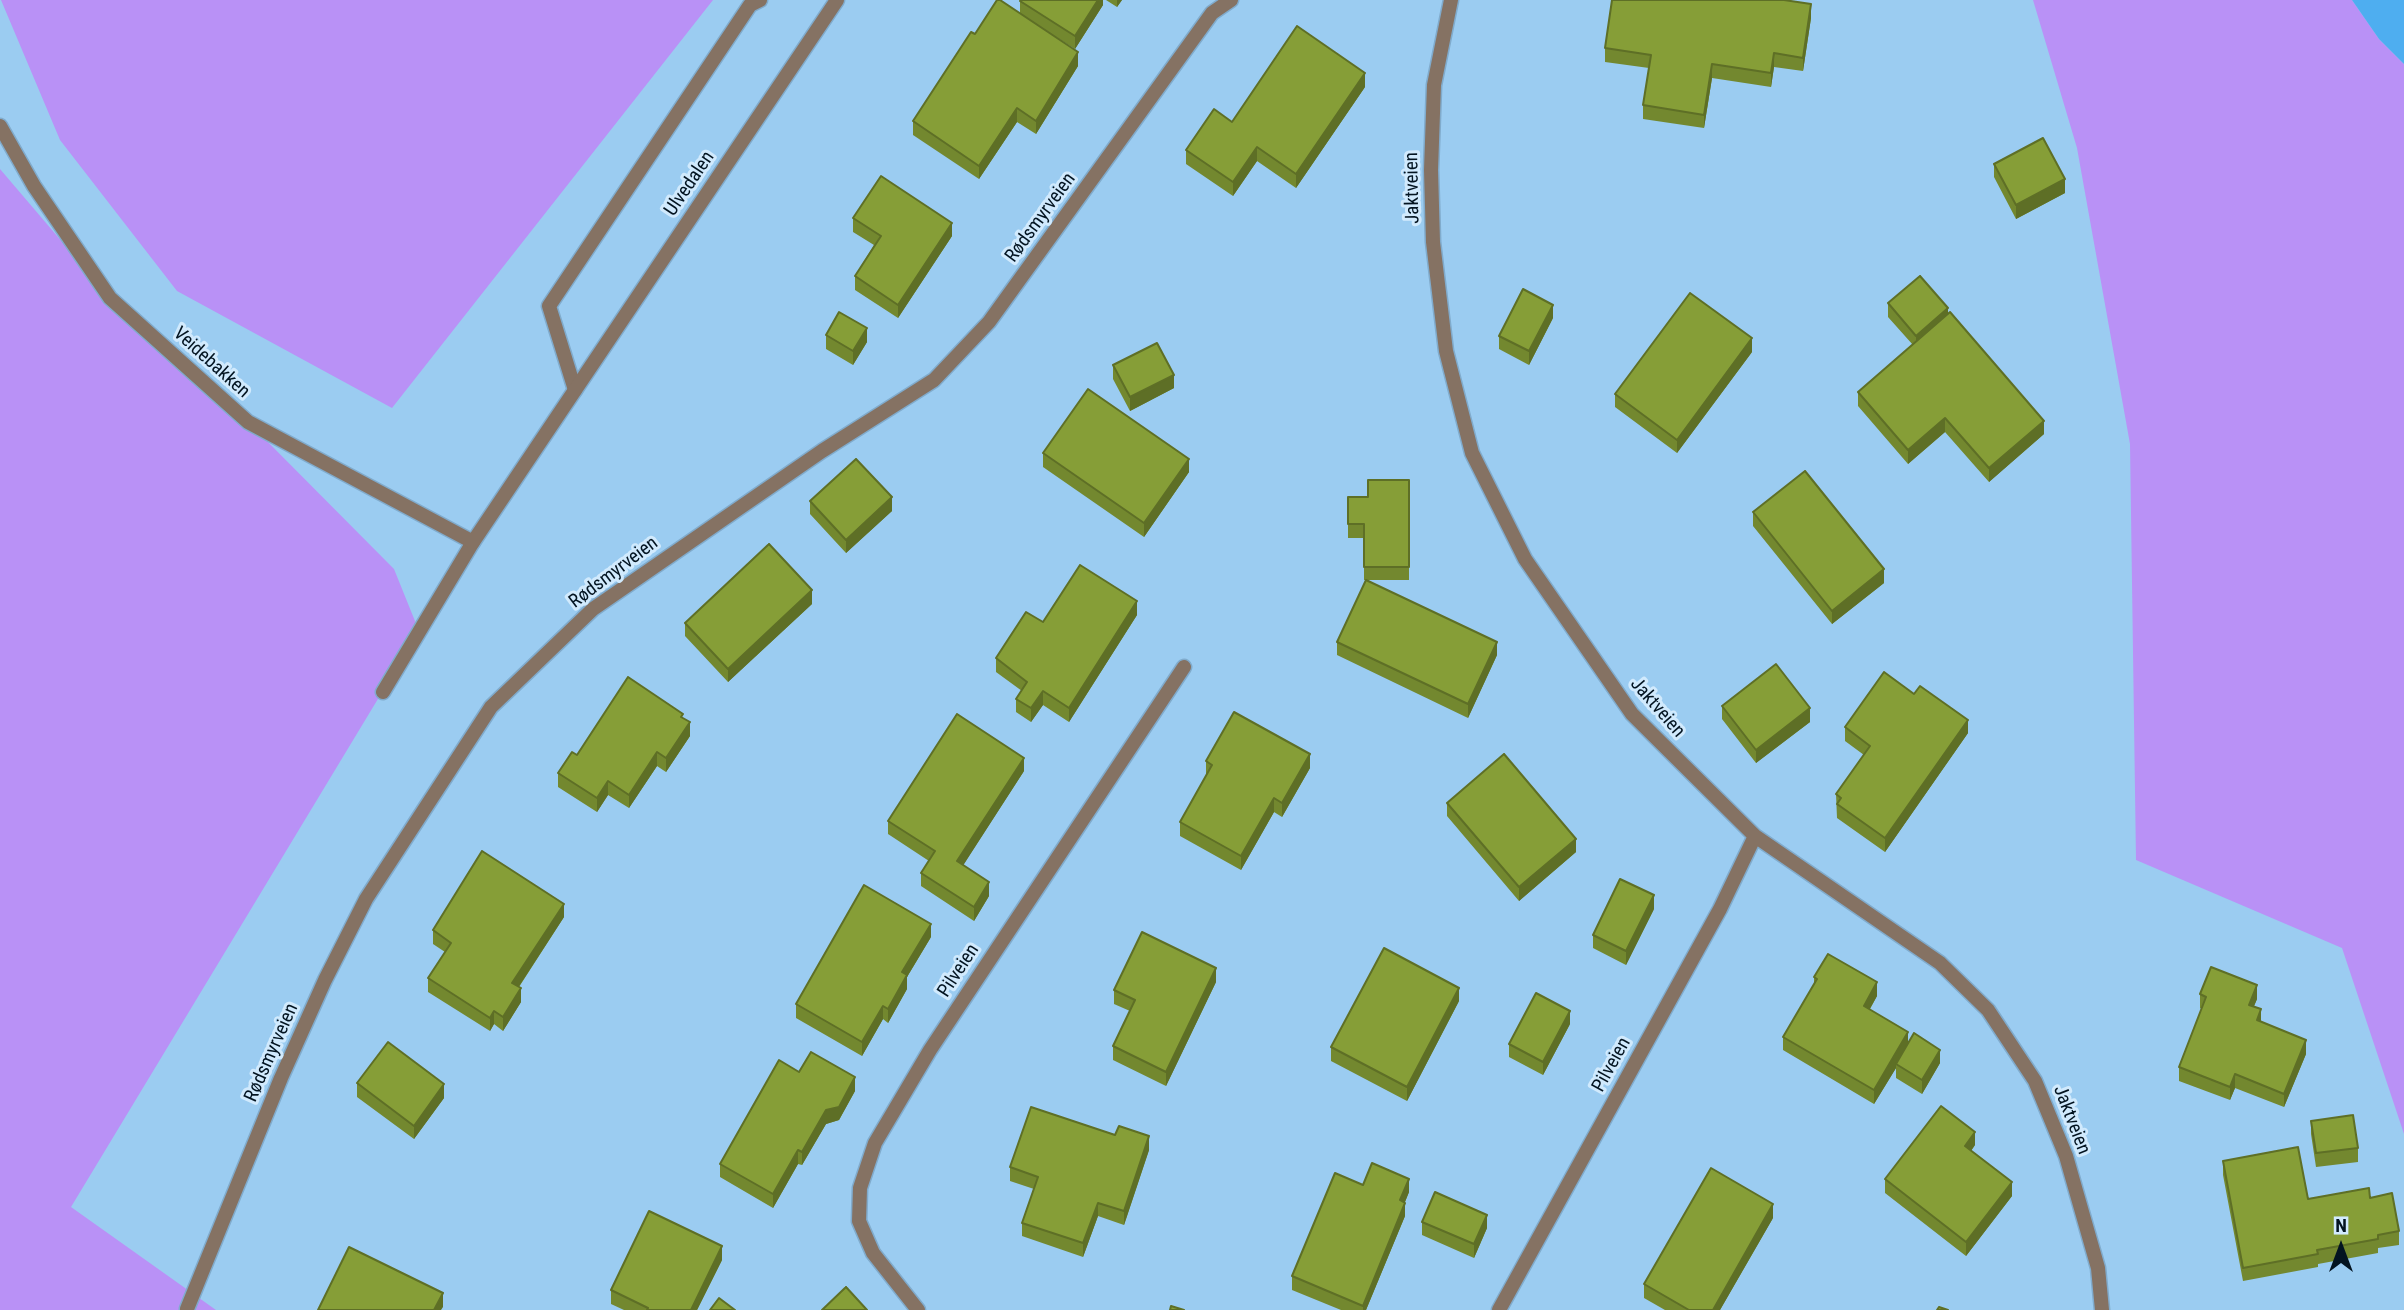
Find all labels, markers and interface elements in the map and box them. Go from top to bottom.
street label: Ulvedalen [660,147,720,221]
street label: Jaktveien [1401,152,1425,224]
street label: Rødsmyrveien [1001,169,1081,267]
street label: Veidebakken [168,323,254,403]
street label: Rødsmyrveien [565,532,663,614]
street label: Jaktveien [1625,673,1689,743]
street label: Pilveien [933,940,985,1002]
street label: Rødsmyrveien [240,1000,304,1106]
street label: Pilveien [1588,1034,1636,1096]
street label: Jaktveien [2047,1082,2095,1158]
north arrow [2306,1212,2376,1282]
text: N [2335,1214,2347,1237]

